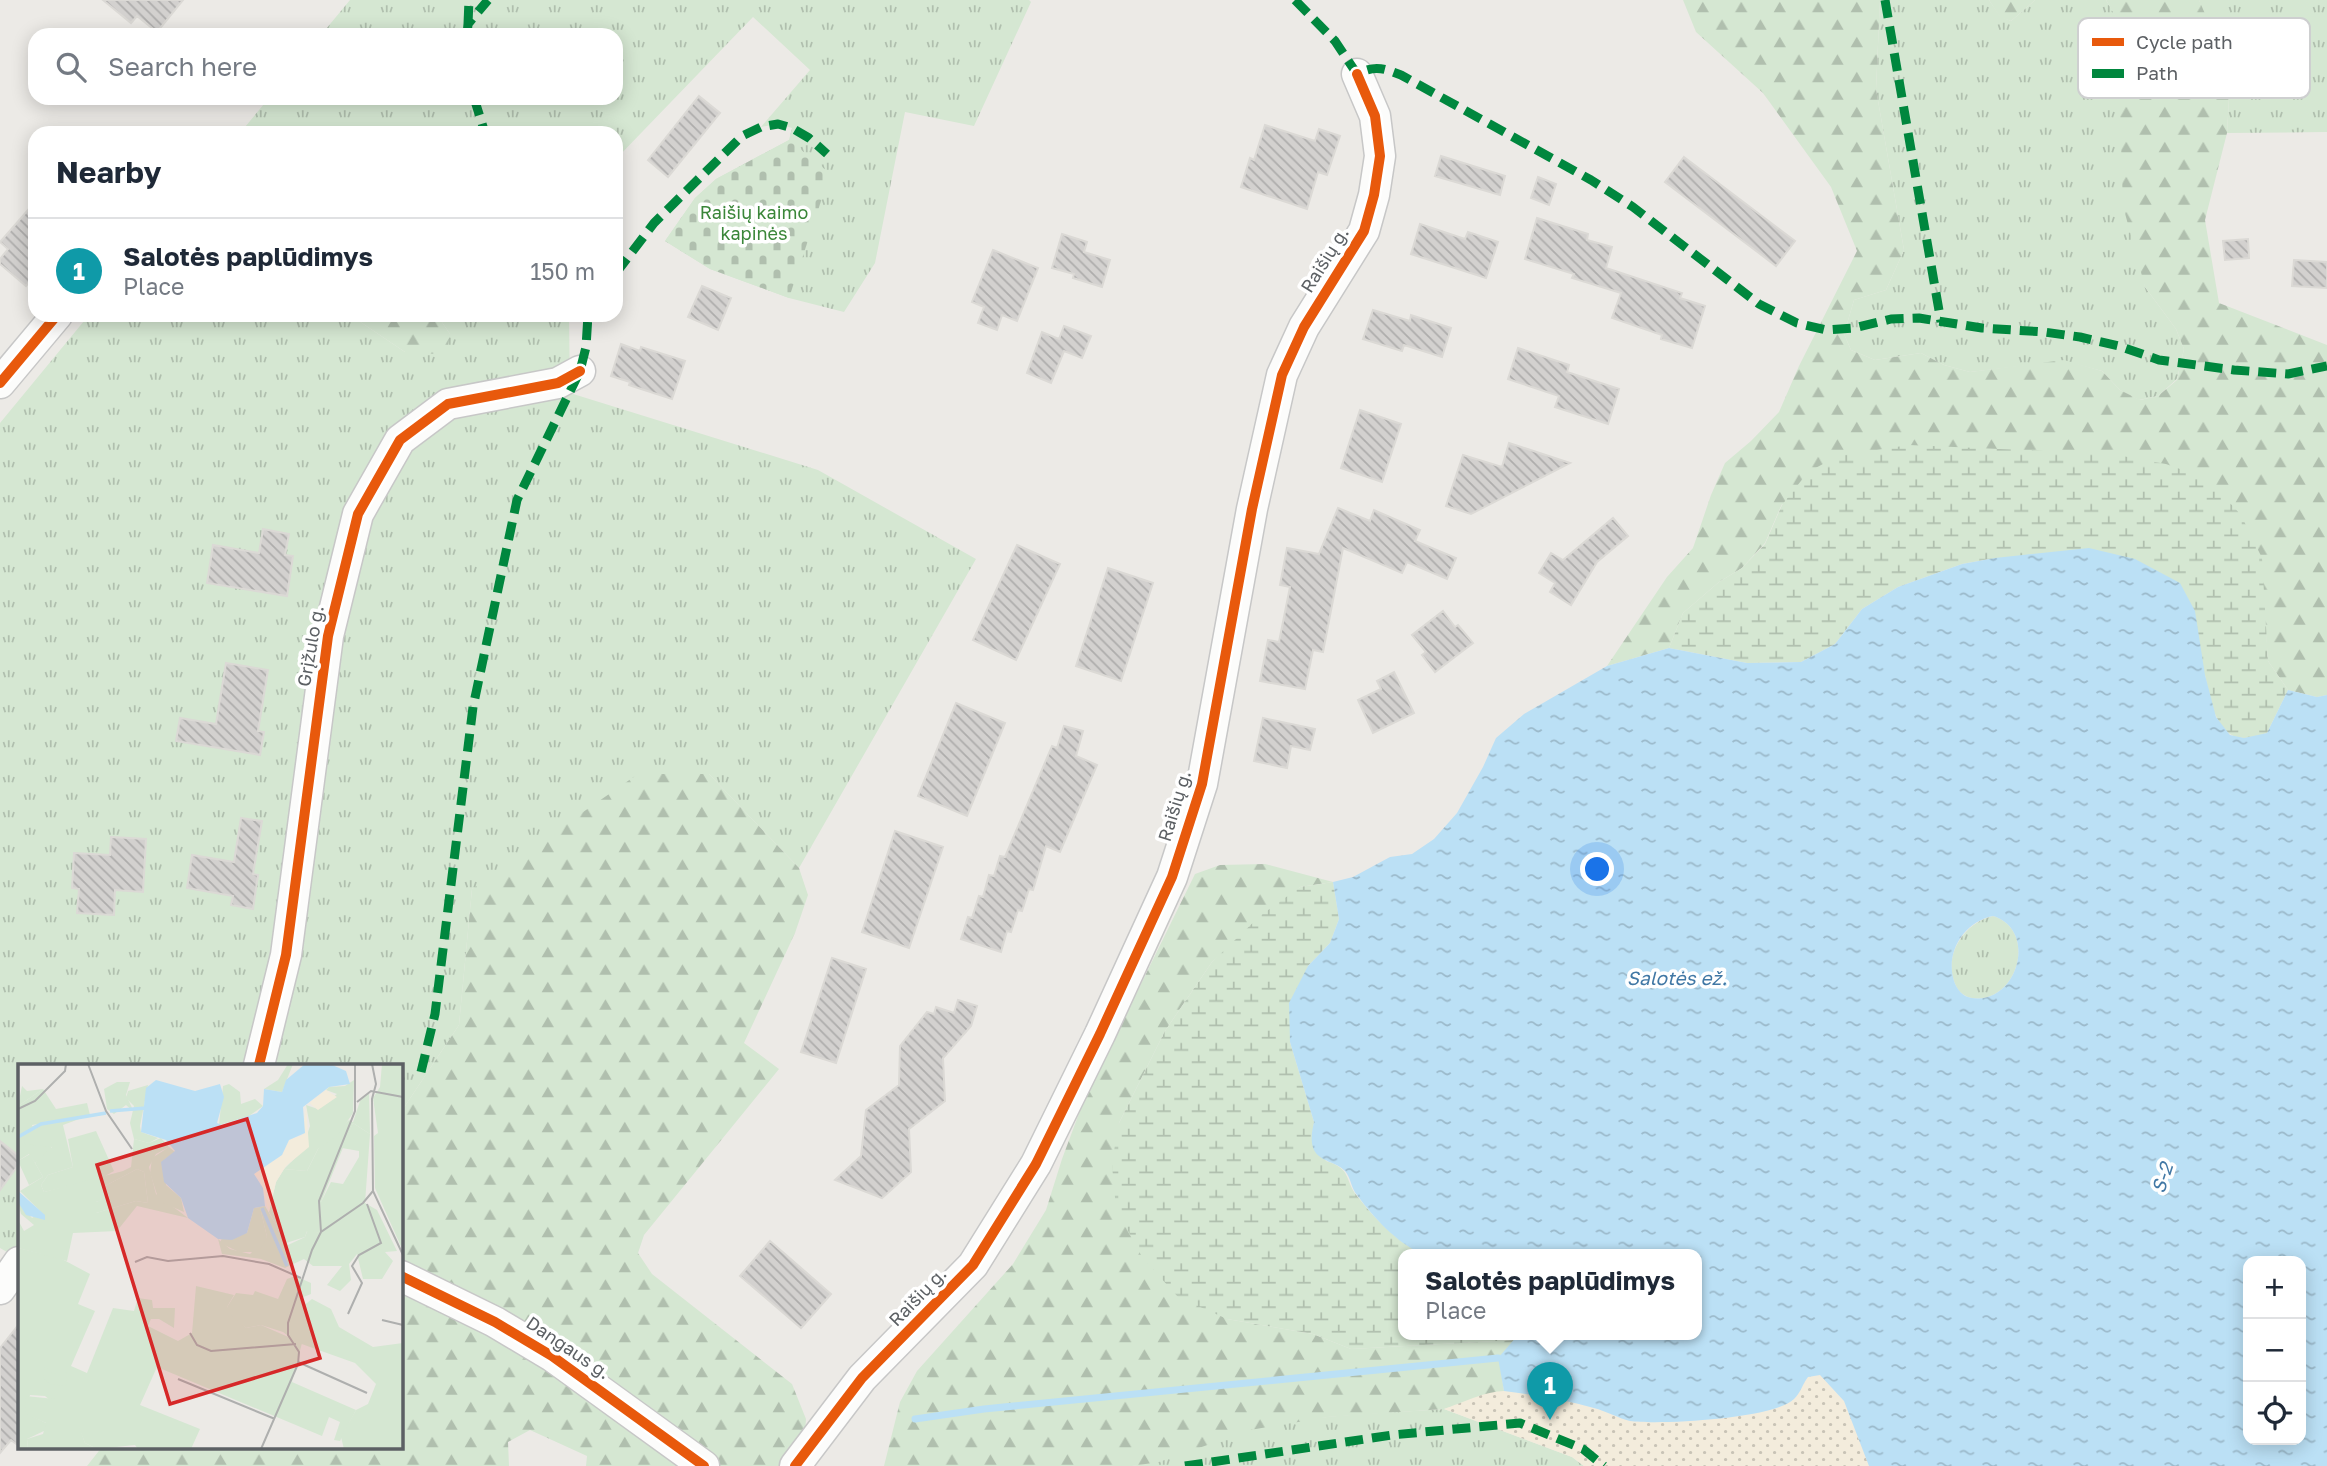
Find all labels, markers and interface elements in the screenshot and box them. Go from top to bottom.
legend [2078,18,2310,98]
search box [28,28,623,105]
text: Cycle path [2136,30,2233,53]
icon: search [52,48,90,86]
text: Search here [108,51,257,82]
text: Path [2136,61,2178,84]
text: Nearby [56,154,161,190]
park label: Raišių kaimo kapinės [700,201,808,244]
street label: Raišių g. [1295,223,1353,296]
text: Salotės paplūdimys [123,241,373,272]
text: 1 [73,257,85,285]
text: 150 m [530,257,595,285]
text: Place [123,272,184,300]
street label: Grįžulo g. [292,604,328,688]
street label: Raišių g. [1153,767,1195,844]
your location [1580,852,1614,886]
water label: Salotės ež. [1627,966,1727,989]
inset map [18,1064,402,1448]
water label: S-2 [2146,1158,2178,1196]
popup [1398,1249,1702,1340]
map controls [2243,1256,2306,1445]
button: + [2243,1256,2306,1319]
street label: Raišių g. [884,1262,951,1330]
text: Salotės paplūdimys [1425,1265,1675,1296]
text: Place [1425,1296,1486,1324]
street label: Dangaus g. [522,1311,615,1383]
button: − [2243,1319,2306,1382]
pin: 1 [1527,1362,1573,1420]
button: locate [2243,1382,2306,1445]

